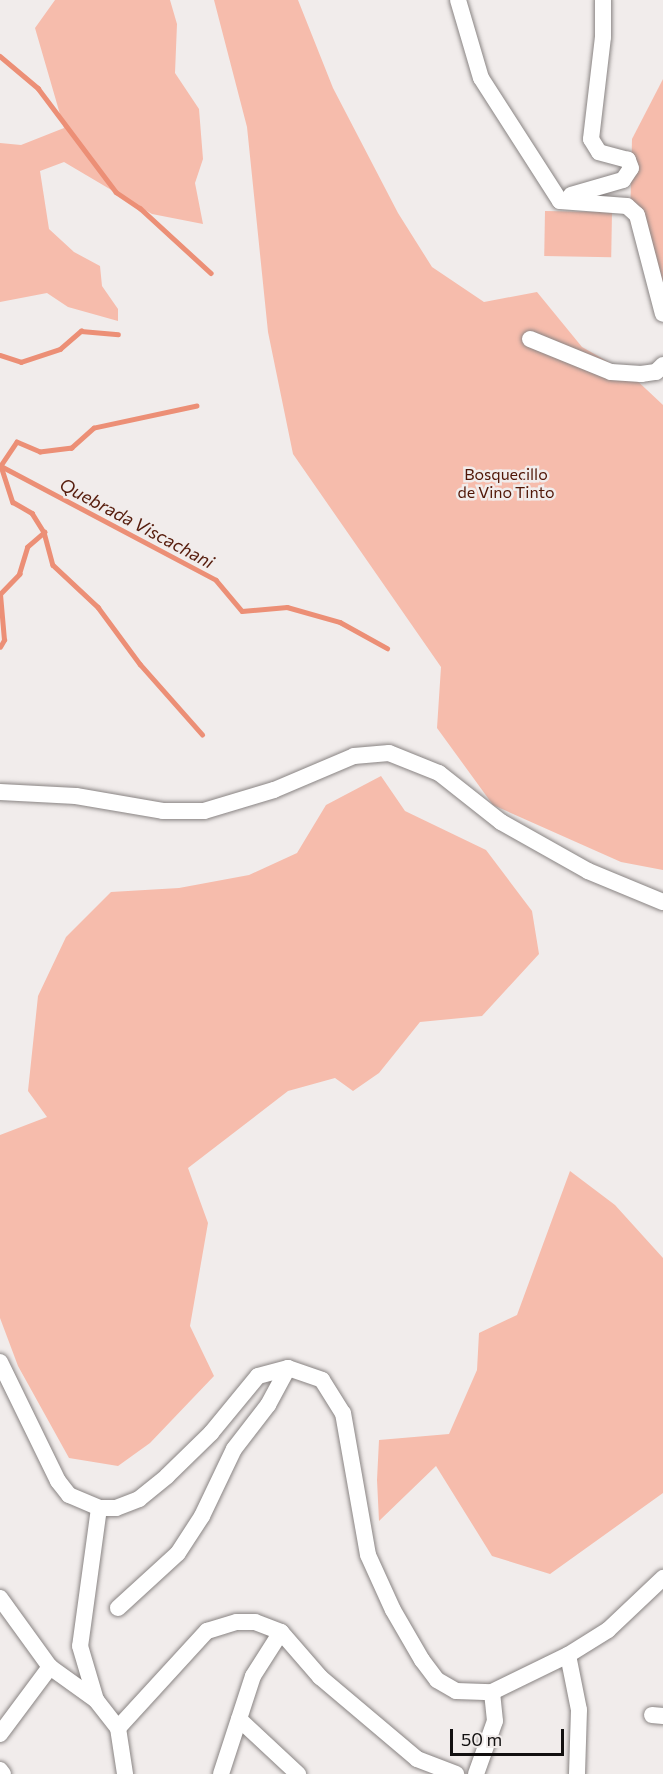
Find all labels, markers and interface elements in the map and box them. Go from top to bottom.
park label: Bosquecillo de Vino Tinto [457,464,555,502]
water label: Quebrada Viscachani [56,473,218,573]
scale bar [453,1717,567,1755]
text: 50 m [461,1728,502,1750]

